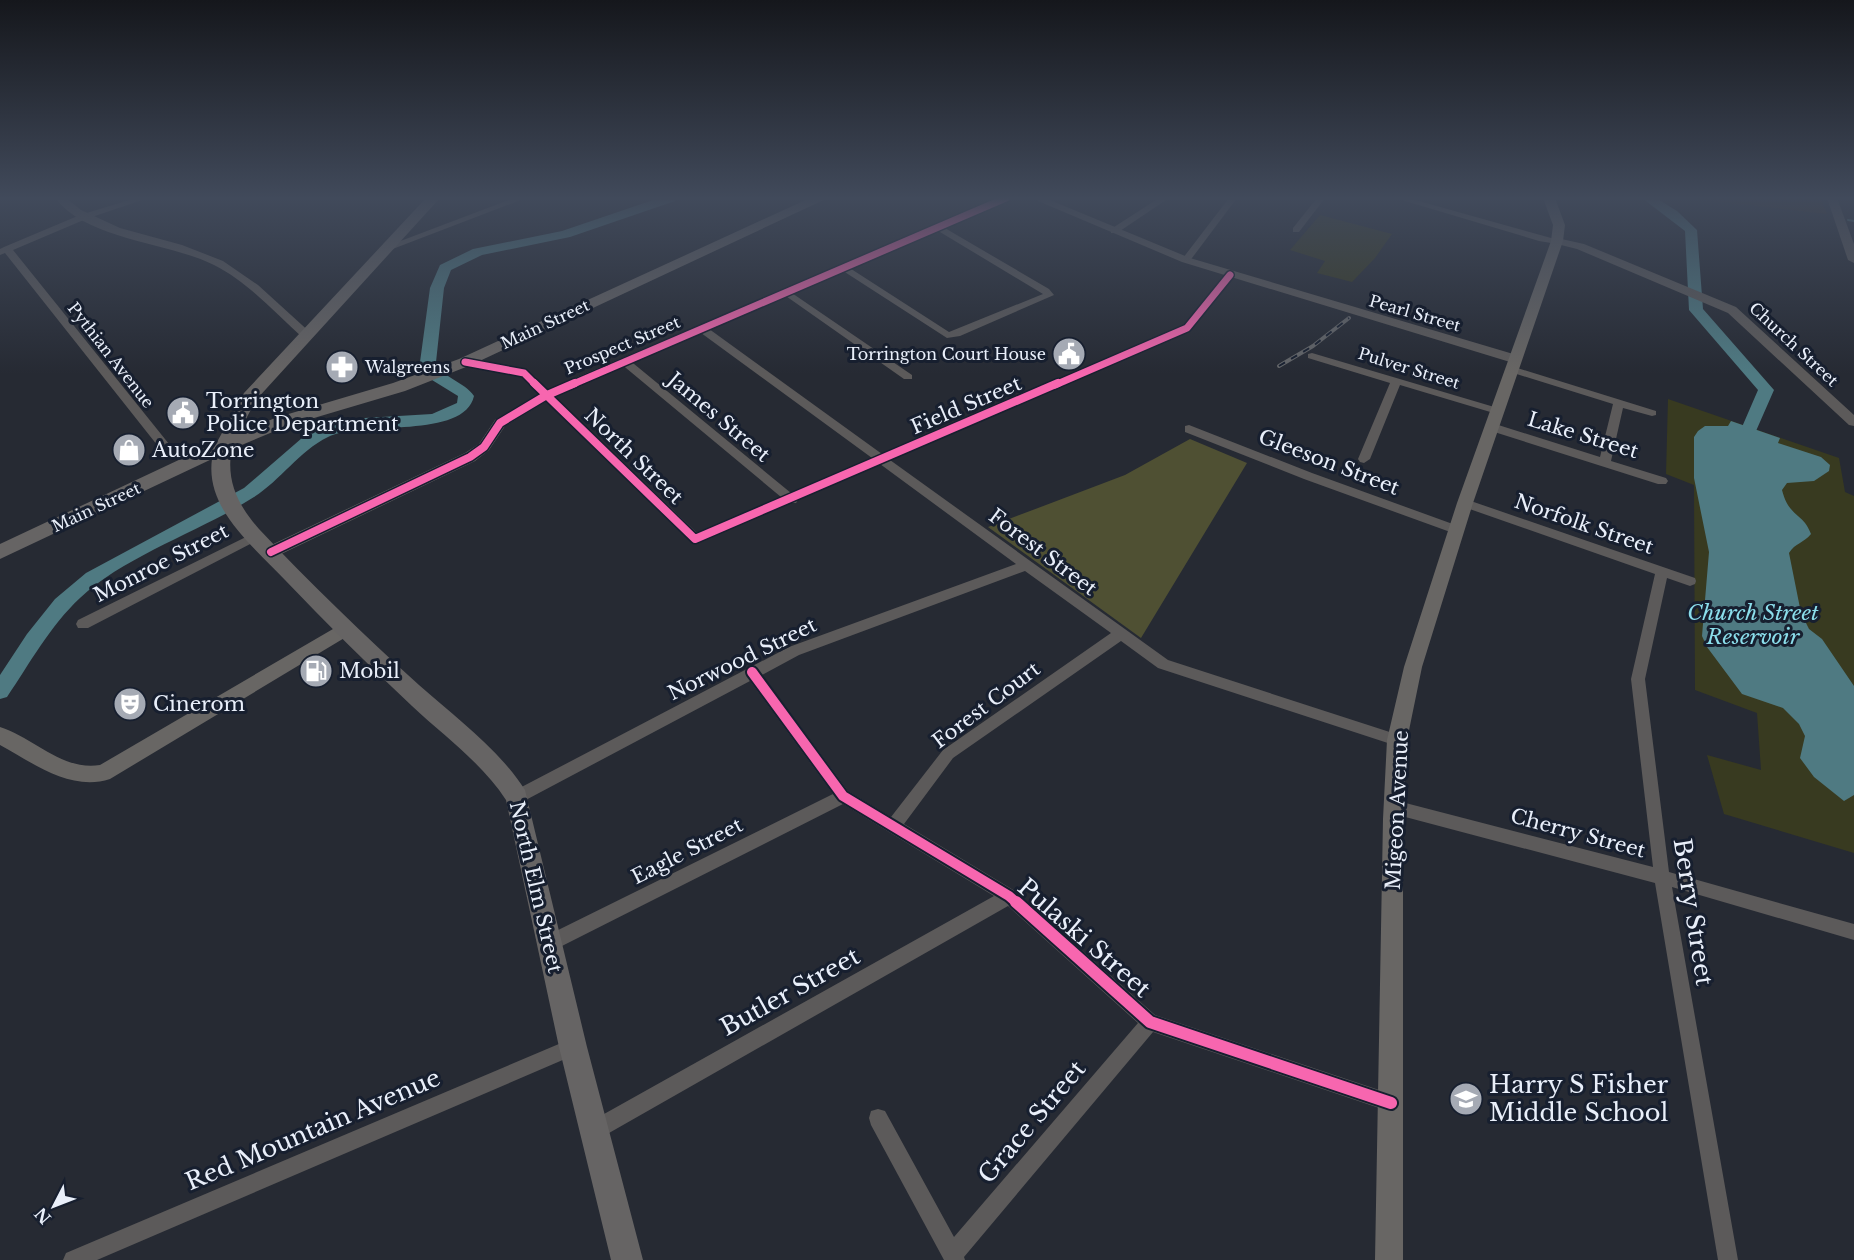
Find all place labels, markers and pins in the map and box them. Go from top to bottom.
public building icon: Torrington Court House [1051,336,1087,372]
place label: Torrington Court House [847,344,1046,364]
pharmacy icon: Walgreens [324,349,360,385]
place label: Walgreens [364,357,450,377]
place label: Torrington Police Department [206,389,399,436]
public building icon: Torrington Police Department [165,395,201,431]
shop icon: AutoZone [111,432,147,468]
place label: AutoZone [151,438,254,462]
fuel station icon: Mobil [298,653,334,689]
place label: Mobil [339,659,400,683]
theatre icon: Cinerom [112,686,148,722]
place label: Cinerom [153,692,245,716]
place label: Harry S Fisher Middle School [1489,1070,1669,1127]
school or university icon: Harry S Fisher Middle School [1448,1081,1484,1117]

